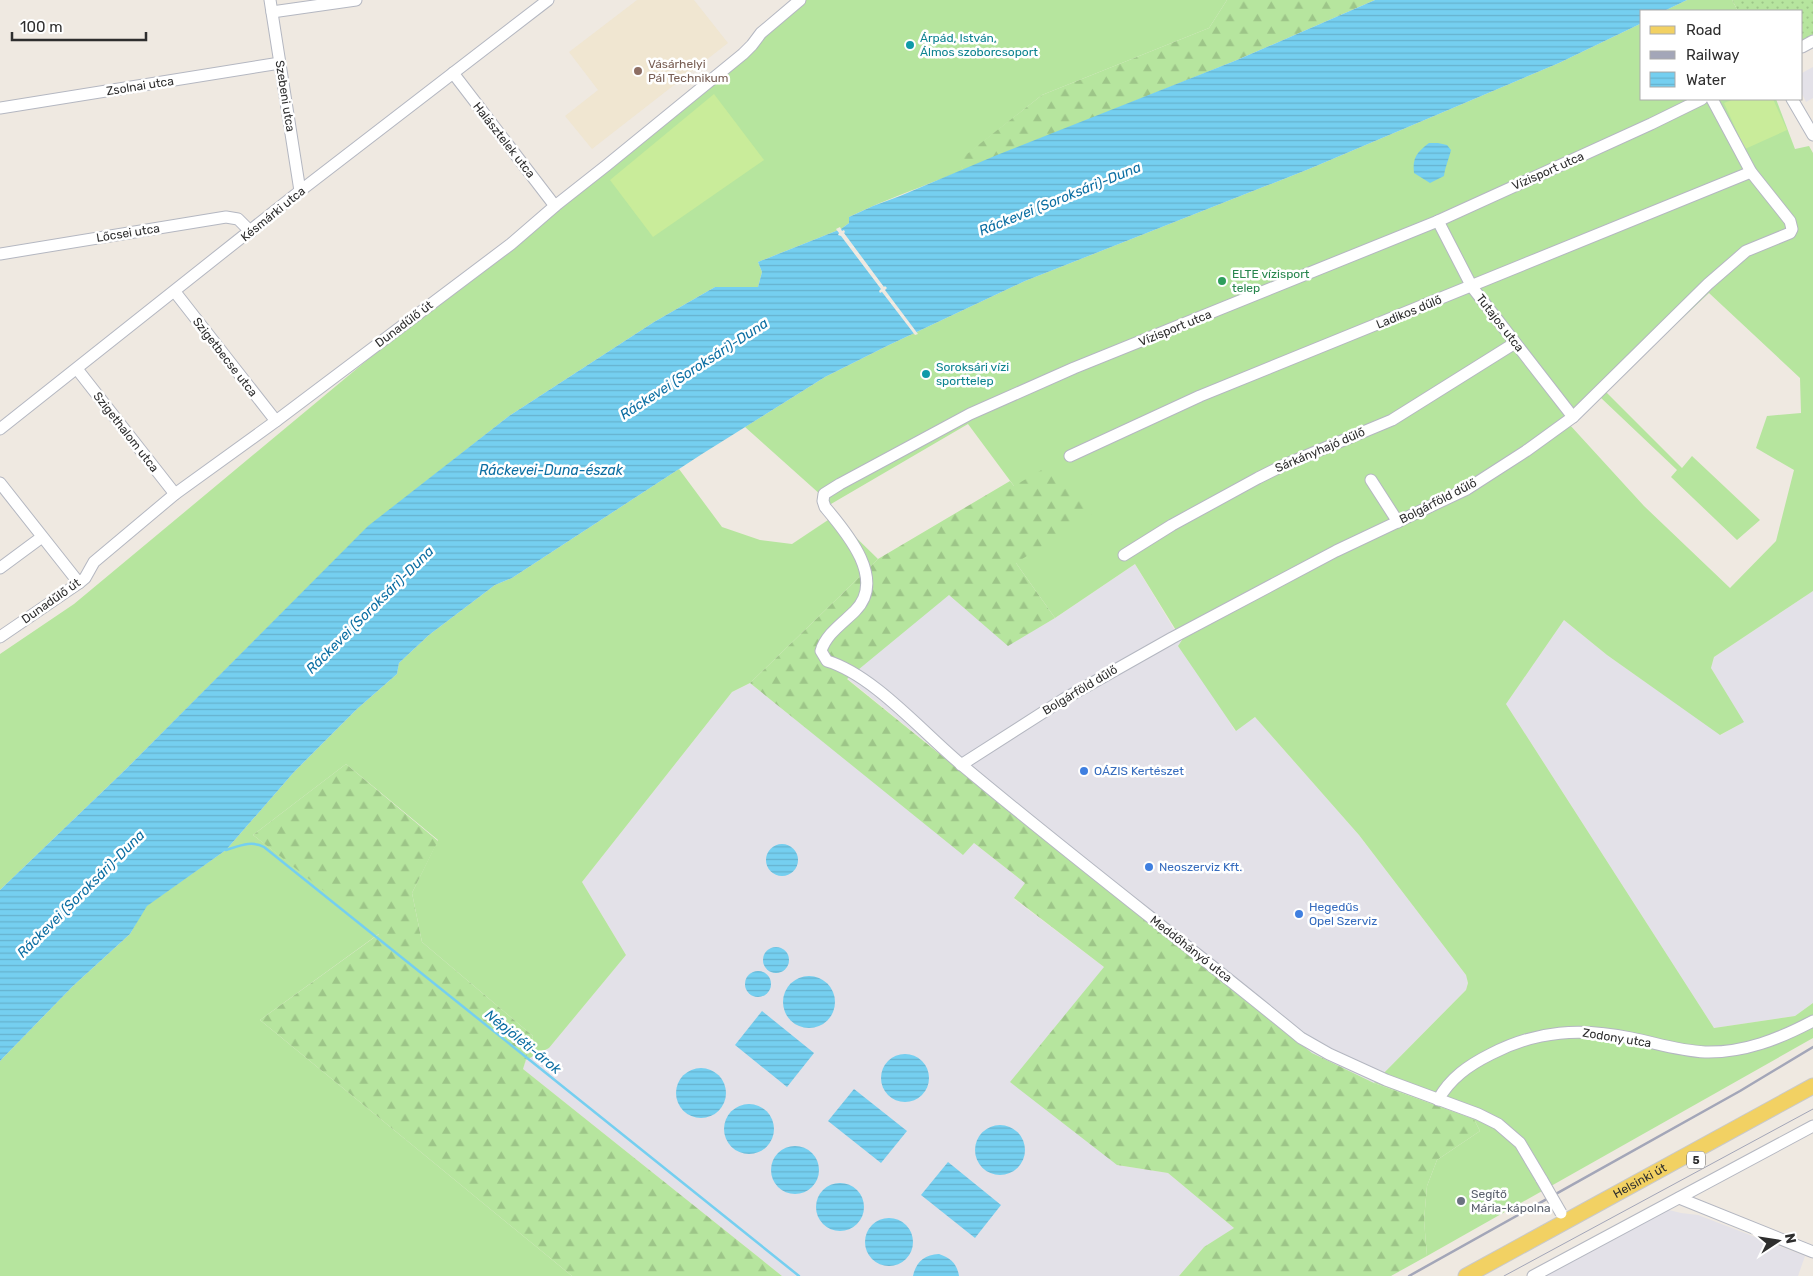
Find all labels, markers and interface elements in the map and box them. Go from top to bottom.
scale bar [12,10,146,42]
legend [1640,10,1803,100]
text: 100 m [20,18,62,36]
text: Road [1686,21,1722,39]
place label: Árpád, István, Álmos szoborcsoport [920,31,1038,59]
marker: Árpád, István, Álmos szoborcsoport [904,39,916,51]
text: Railway [1686,46,1740,64]
place label: Vásárhelyi Pál Technikum [648,57,728,85]
street label: Szebeni utca [272,59,298,133]
marker: Vásárhelyi Pál Technikum [632,65,644,77]
text: Water [1686,71,1726,89]
street label: Zsolnai utca [105,74,175,98]
street label: Halásztelek utca [470,99,538,181]
street label: Vízisport utca [1510,149,1586,193]
water label: Ráckevei (Soroksári)-Duna [976,159,1144,239]
street label: Késmárki utca [238,184,308,244]
street label: Lőcsei utca [95,221,161,245]
place label: ELTE vízisport telep [1232,267,1310,295]
marker: ELTE vízisport telep [1216,275,1228,287]
street label: Ladikos dűlő [1374,292,1444,331]
street label: Tutajos utca [1473,292,1527,354]
street label: Dunadűlő út [372,298,436,350]
street label: Vízisport utca [1137,307,1213,349]
street label: Szigetbecse utca [190,315,260,399]
water label: Ráckevei (Soroksári)-Duna [617,315,771,423]
place label: Soroksári vízi sporttelep [936,360,1009,388]
marker: Soroksári vízi sporttelep [920,368,932,380]
street label: Szigethalom utca [90,389,162,475]
street label: Sárkányhajó dűlő [1273,425,1367,475]
water label: Ráckevei-Duna-észak [479,462,624,479]
street label: Bolgárföld dűlő [1397,475,1479,526]
water label: Ráckevei (Soroksári)-Duna [303,543,437,677]
street label: Dunadűlő út [19,575,83,626]
street label: Bolgárföld dűlő [1040,662,1120,718]
place label: OÁZIS Kertészet [1094,764,1184,778]
marker: OÁZIS Kertészet [1078,765,1090,777]
water label: Ráckevei (Soroksári)-Duna [14,827,148,961]
place label: Neoszerviz Kft. [1159,860,1242,874]
marker: Neoszerviz Kft. [1143,861,1155,873]
place label: Hegedűs Opel Szerviz [1309,900,1377,928]
marker: Hegedűs Opel Szerviz [1293,908,1305,920]
street label: Meddőhányó utca [1147,913,1235,985]
water label: Népjóléti-árok [482,1006,565,1078]
street label: Zodony utca [1582,1026,1652,1050]
road number: 5 [1687,1152,1705,1168]
street label: Helsinki út [1611,1161,1669,1201]
place label: Segítő Mária-kápolna [1471,1187,1551,1215]
marker: Segítő Mária-kápolna [1455,1195,1467,1207]
north arrow [1753,1216,1803,1266]
text: N [1781,1232,1800,1245]

